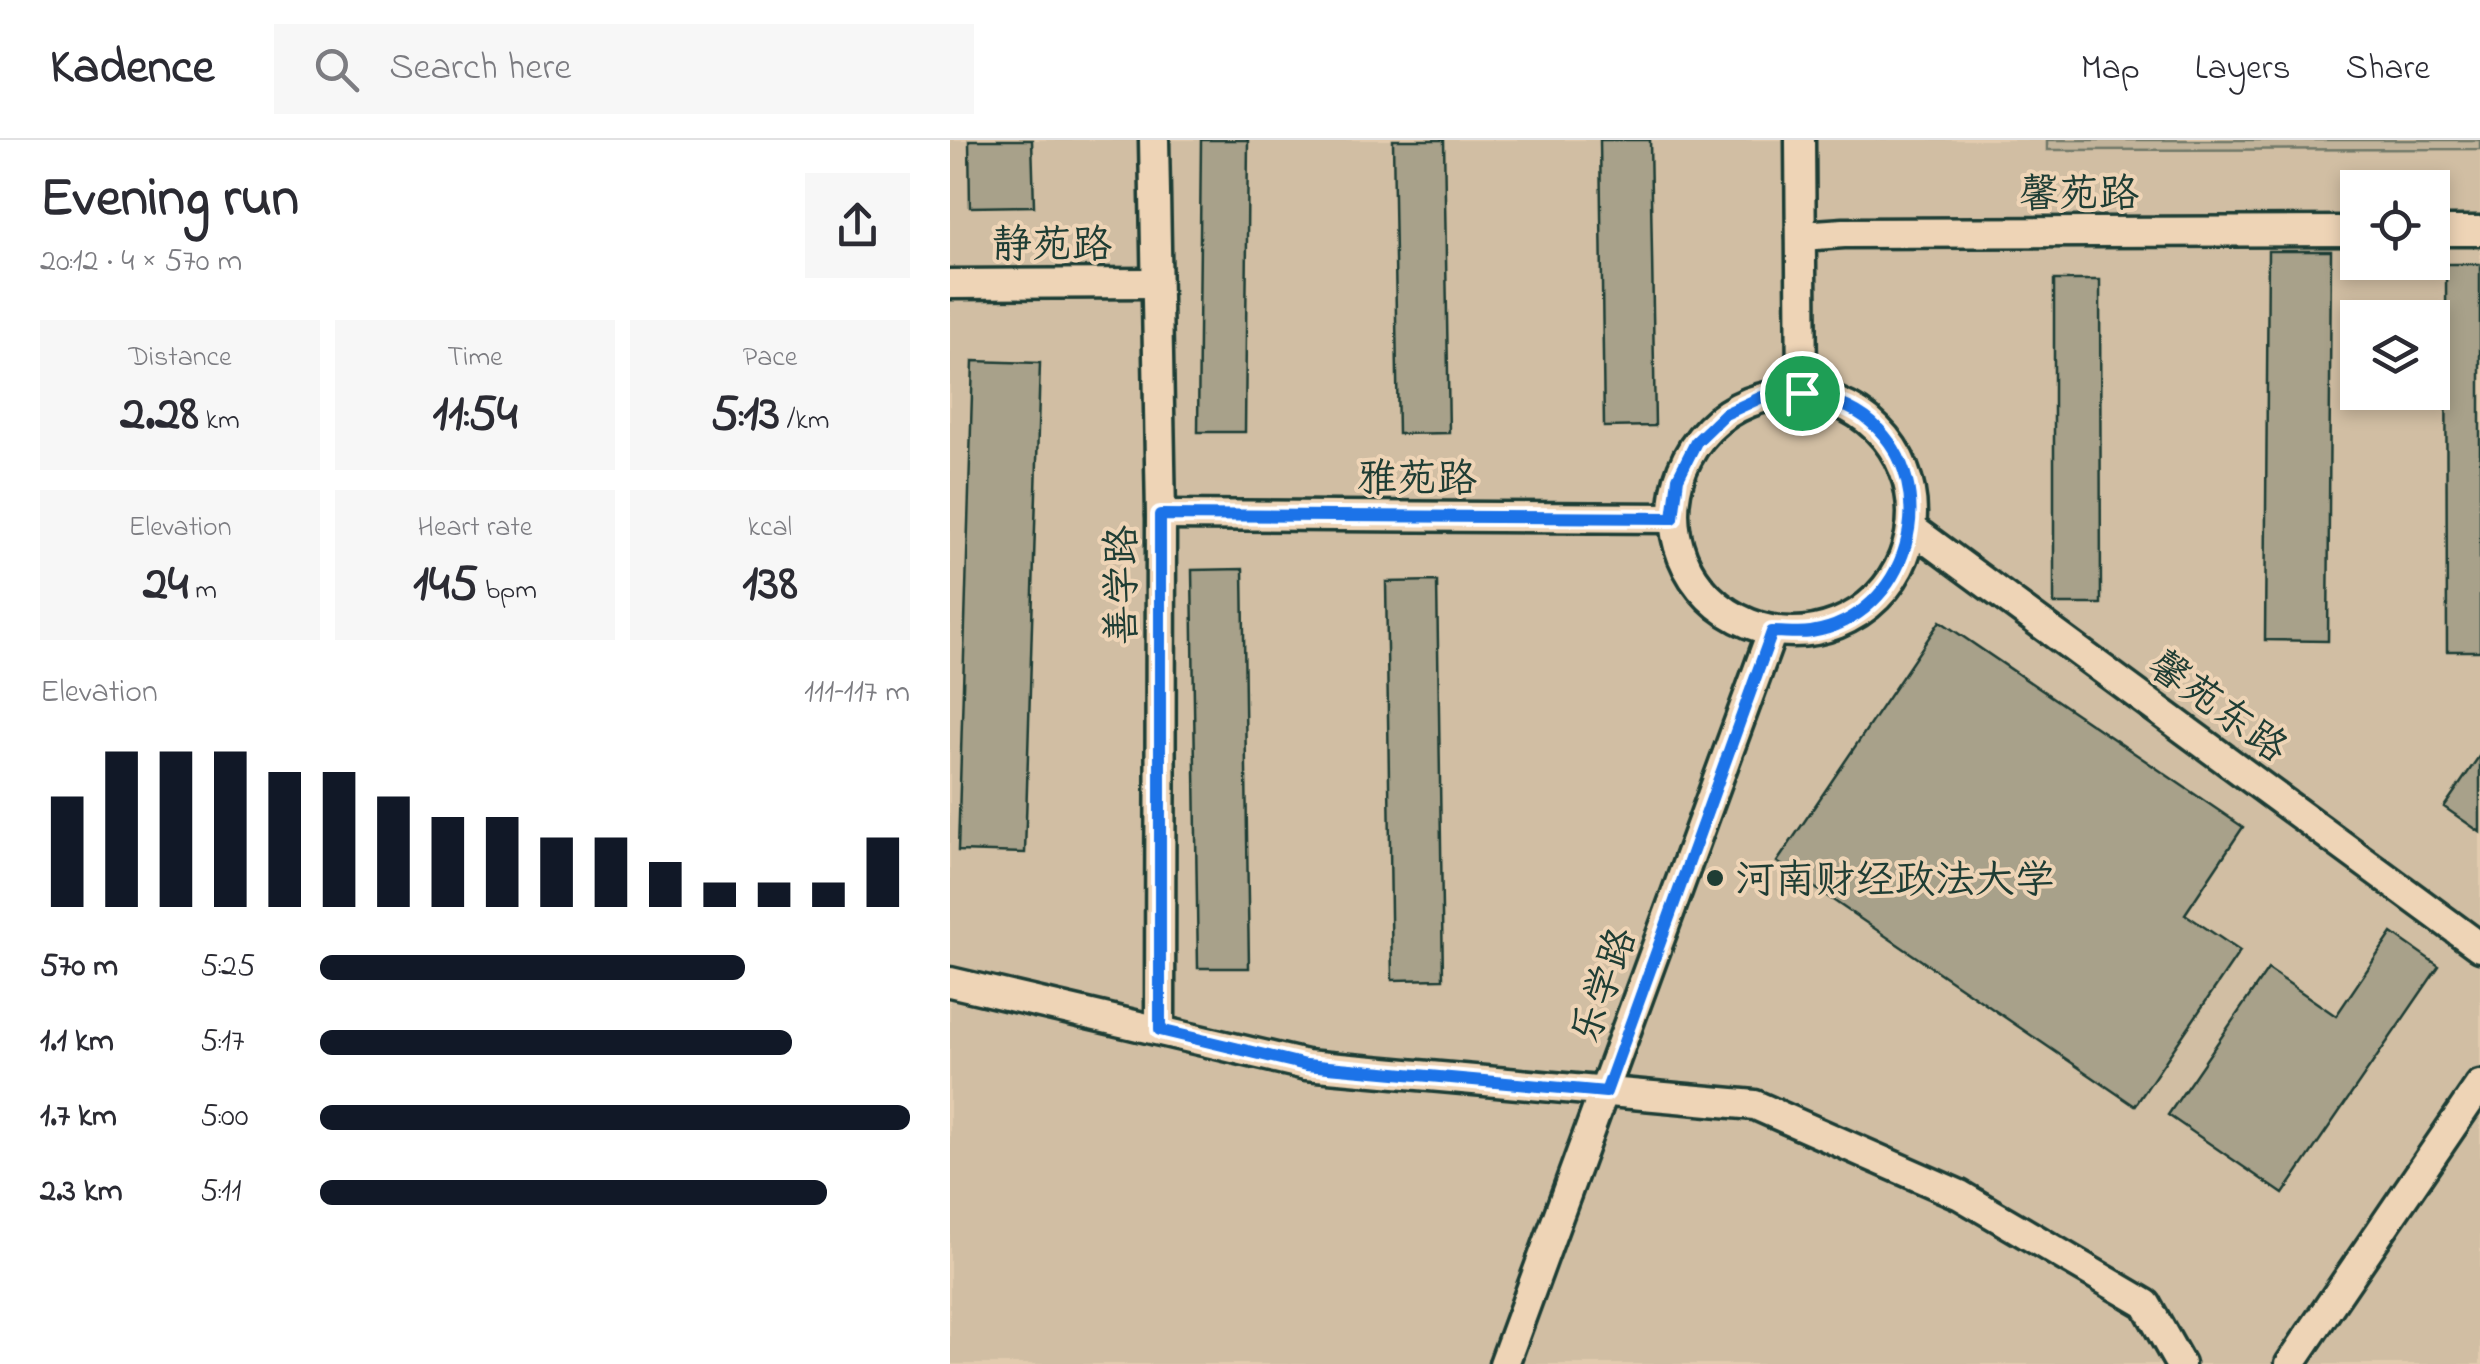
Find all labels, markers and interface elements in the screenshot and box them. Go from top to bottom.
search box [274,24,974,114]
text: Kadence [50,34,214,104]
text: Search here [389,41,571,97]
icon: search [309,42,364,97]
text: Map [2081,44,2140,95]
text: Layers [2195,44,2290,95]
text: Share [2345,44,2430,95]
text: Evening run [40,161,299,241]
street label: 馨苑路 [2019,167,2139,226]
map controls [2340,170,2450,410]
button: locate [2340,170,2450,280]
button: share [805,173,910,278]
street label: 静苑路 [992,218,1112,277]
text: 20:12 · 4 × 570 m [40,239,242,286]
button: layers [2340,300,2450,410]
text: Distance [128,338,232,379]
text: Time [447,338,503,379]
text: Pace [743,338,797,379]
pin [1760,351,1845,436]
icon: arrive [1775,366,1830,421]
text: 2.28 [120,379,199,452]
text: 11:54 [432,379,518,452]
text: 5:13 [710,379,780,452]
text: km [199,401,240,442]
text: /km [780,401,830,442]
street label: 雅苑路 [1357,452,1477,511]
text: Elevation [129,508,231,549]
text: Heart rate [418,508,532,549]
text: kcal [748,508,792,549]
street label: 善学路 [1095,525,1154,645]
text: 24 [143,549,188,622]
text: 145 [413,549,478,622]
text: 138 [742,549,798,622]
text: m [188,571,217,612]
text: bpm [478,571,537,612]
street label: 馨苑东路 [2134,638,2298,780]
text: Elevation [40,670,158,717]
text: 111–117 m [804,670,910,717]
place label: 河南财经政法大学 [1735,853,2055,912]
marker: 河南财经政法大学 [1704,867,1726,889]
street label: 乐学路 [1558,920,1654,1053]
text: 570 m [40,944,118,991]
text: 5:25 [200,944,255,991]
text: 1.1 km [40,1019,114,1066]
text: 5:17 [200,1019,244,1066]
text: 1.7 km [40,1094,117,1141]
text: 5:00 [200,1094,249,1141]
text: 2.3 km [40,1169,123,1216]
text: 5:11 [200,1169,241,1216]

